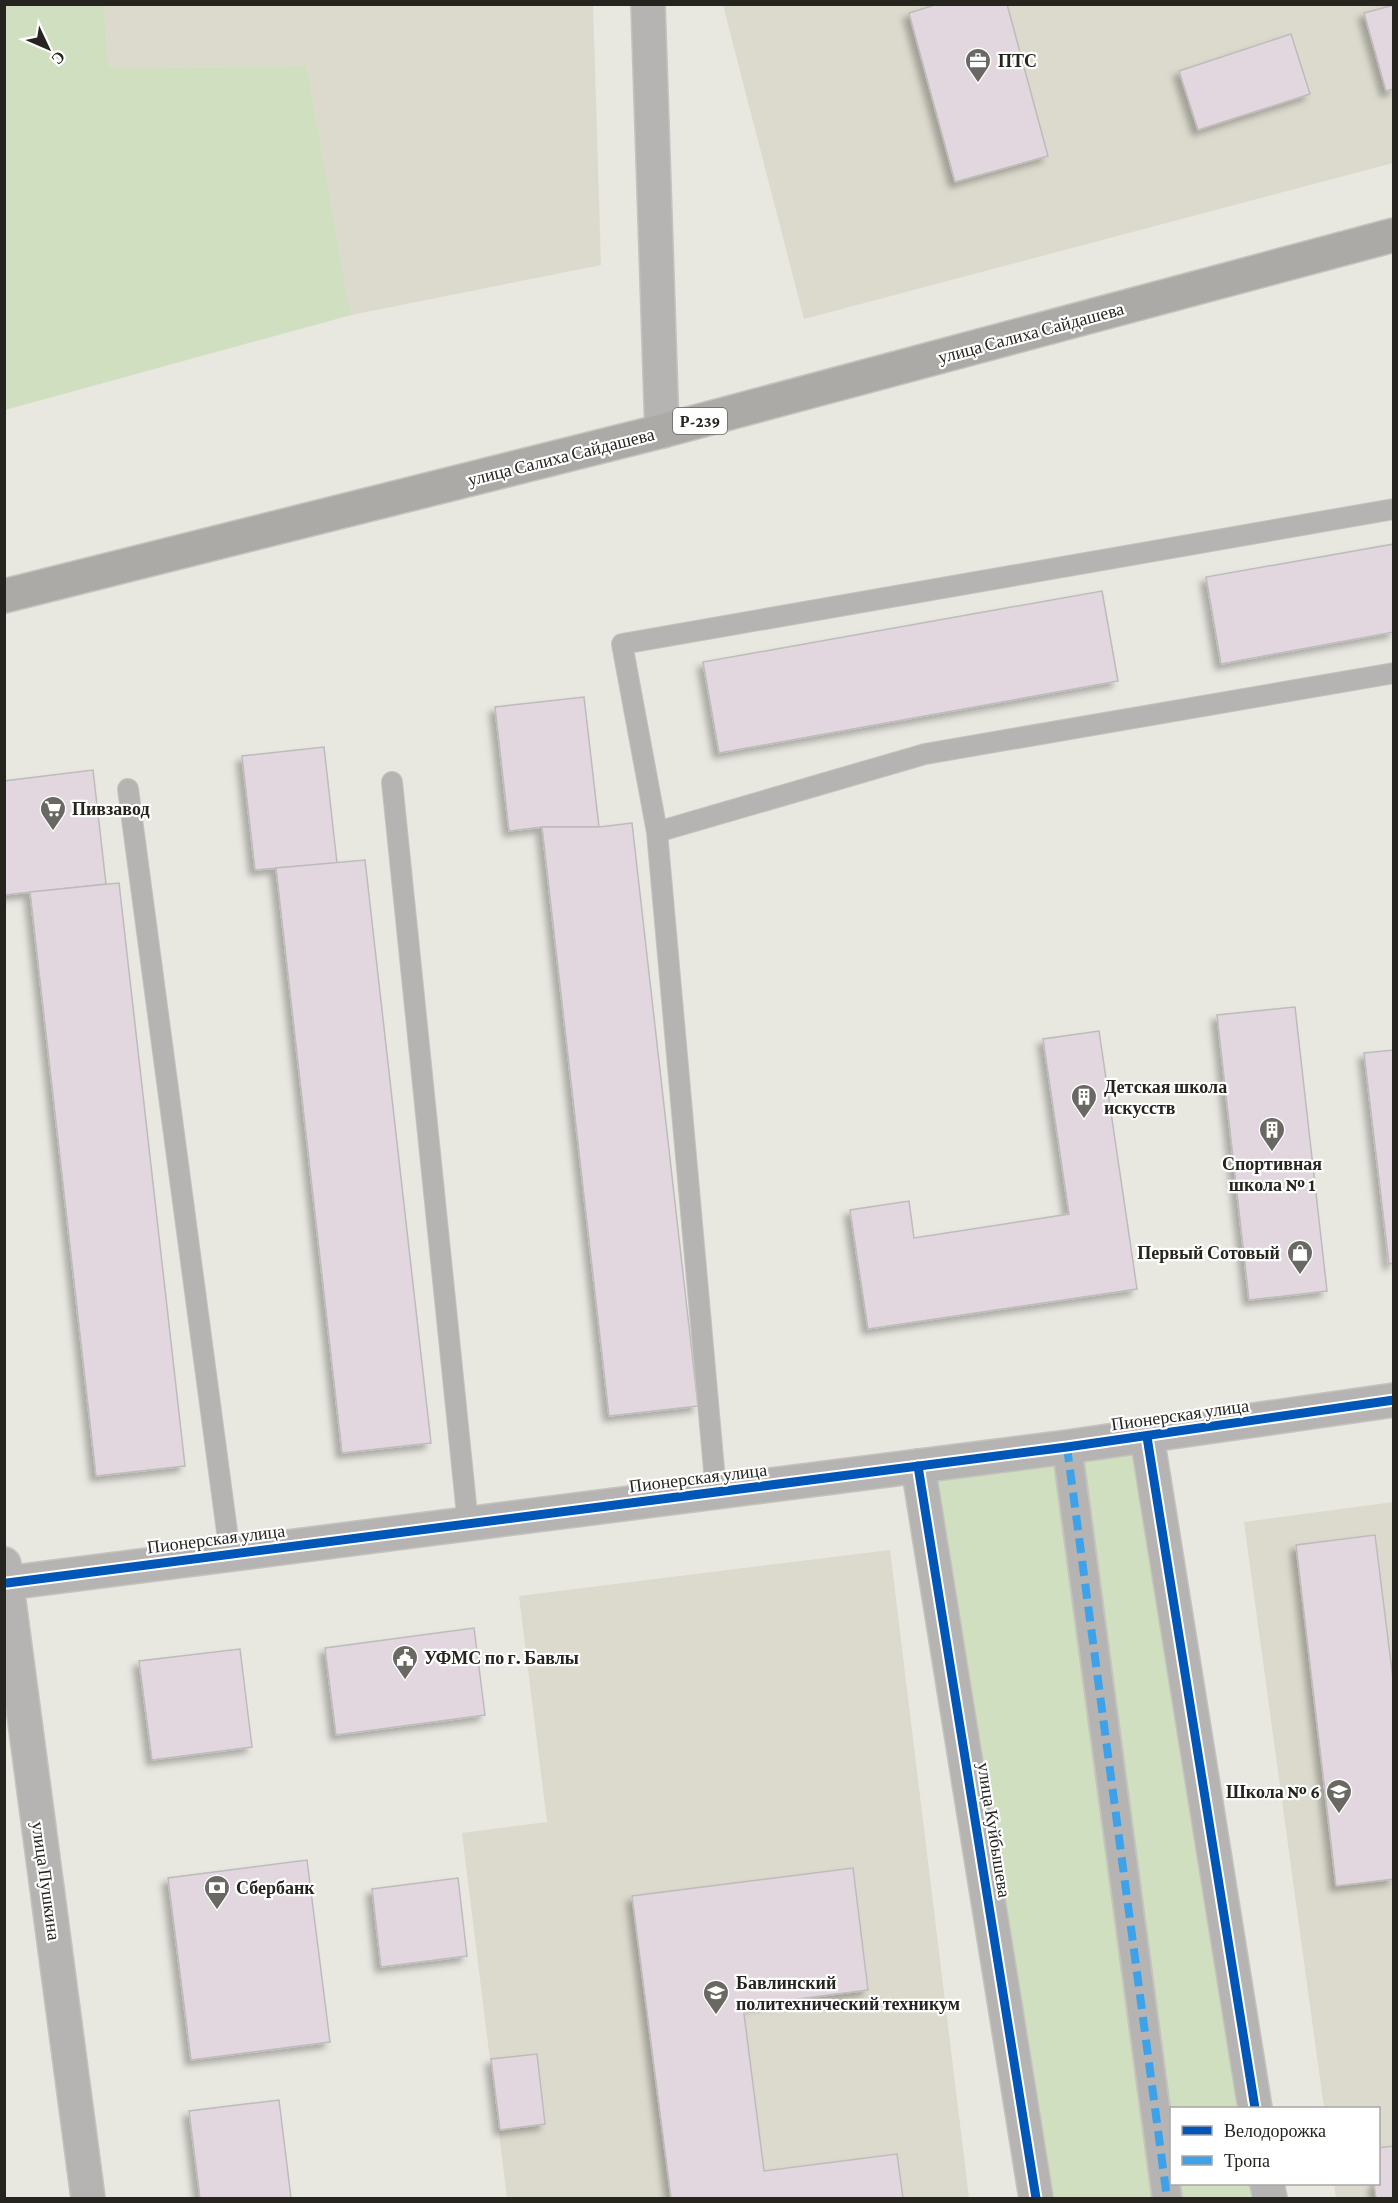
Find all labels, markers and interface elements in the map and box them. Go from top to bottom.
north arrow [18,18,78,78]
office icon: ПТС [963,46,993,84]
text: С [48,48,69,68]
place label: ПТС [998,51,1037,71]
street label: улица Салиха Сайдашева [936,299,1126,367]
road number: Р-239 [673,408,727,434]
street label: улица Салиха Сайдашева [466,424,656,490]
supermarket icon: Пивзавод [38,794,68,832]
place label: Пивзавод [72,799,150,819]
place label: Детская школа искусств [1104,1077,1227,1118]
building icon: Детская школа искусств [1069,1082,1099,1120]
building icon: Спортивная школа № 1 [1257,1115,1287,1153]
place label: Спортивная школа № 1 [1222,1154,1322,1195]
shop icon: Первый Сотовый [1285,1238,1315,1276]
place label: Первый Сотовый [1137,1243,1280,1263]
street label: Пионерская улица [1110,1395,1250,1435]
street label: Пионерская улица [628,1460,768,1496]
street label: Пионерская улица [146,1521,286,1557]
public building icon: УФМС по г. Бавлы [390,1643,420,1681]
place label: УФМС по г. Бавлы [424,1648,579,1668]
street label: улица Куйбышева [973,1761,1015,1899]
school or university icon: Школа № 6 [1324,1777,1354,1815]
place label: Школа № 6 [1226,1782,1320,1802]
street label: улица Пушкина [28,1820,64,1942]
bank icon: Сбербанк [202,1873,232,1911]
place label: Сбербанк [236,1878,315,1898]
place label: Бавлинский политехнический техникум [736,1973,960,2014]
school or university icon: Бавлинский политехнический техникум [701,1978,731,2016]
legend [1170,2107,1380,2185]
text: Велодорожка [1224,2121,1326,2141]
text: Тропа [1224,2151,1270,2171]

